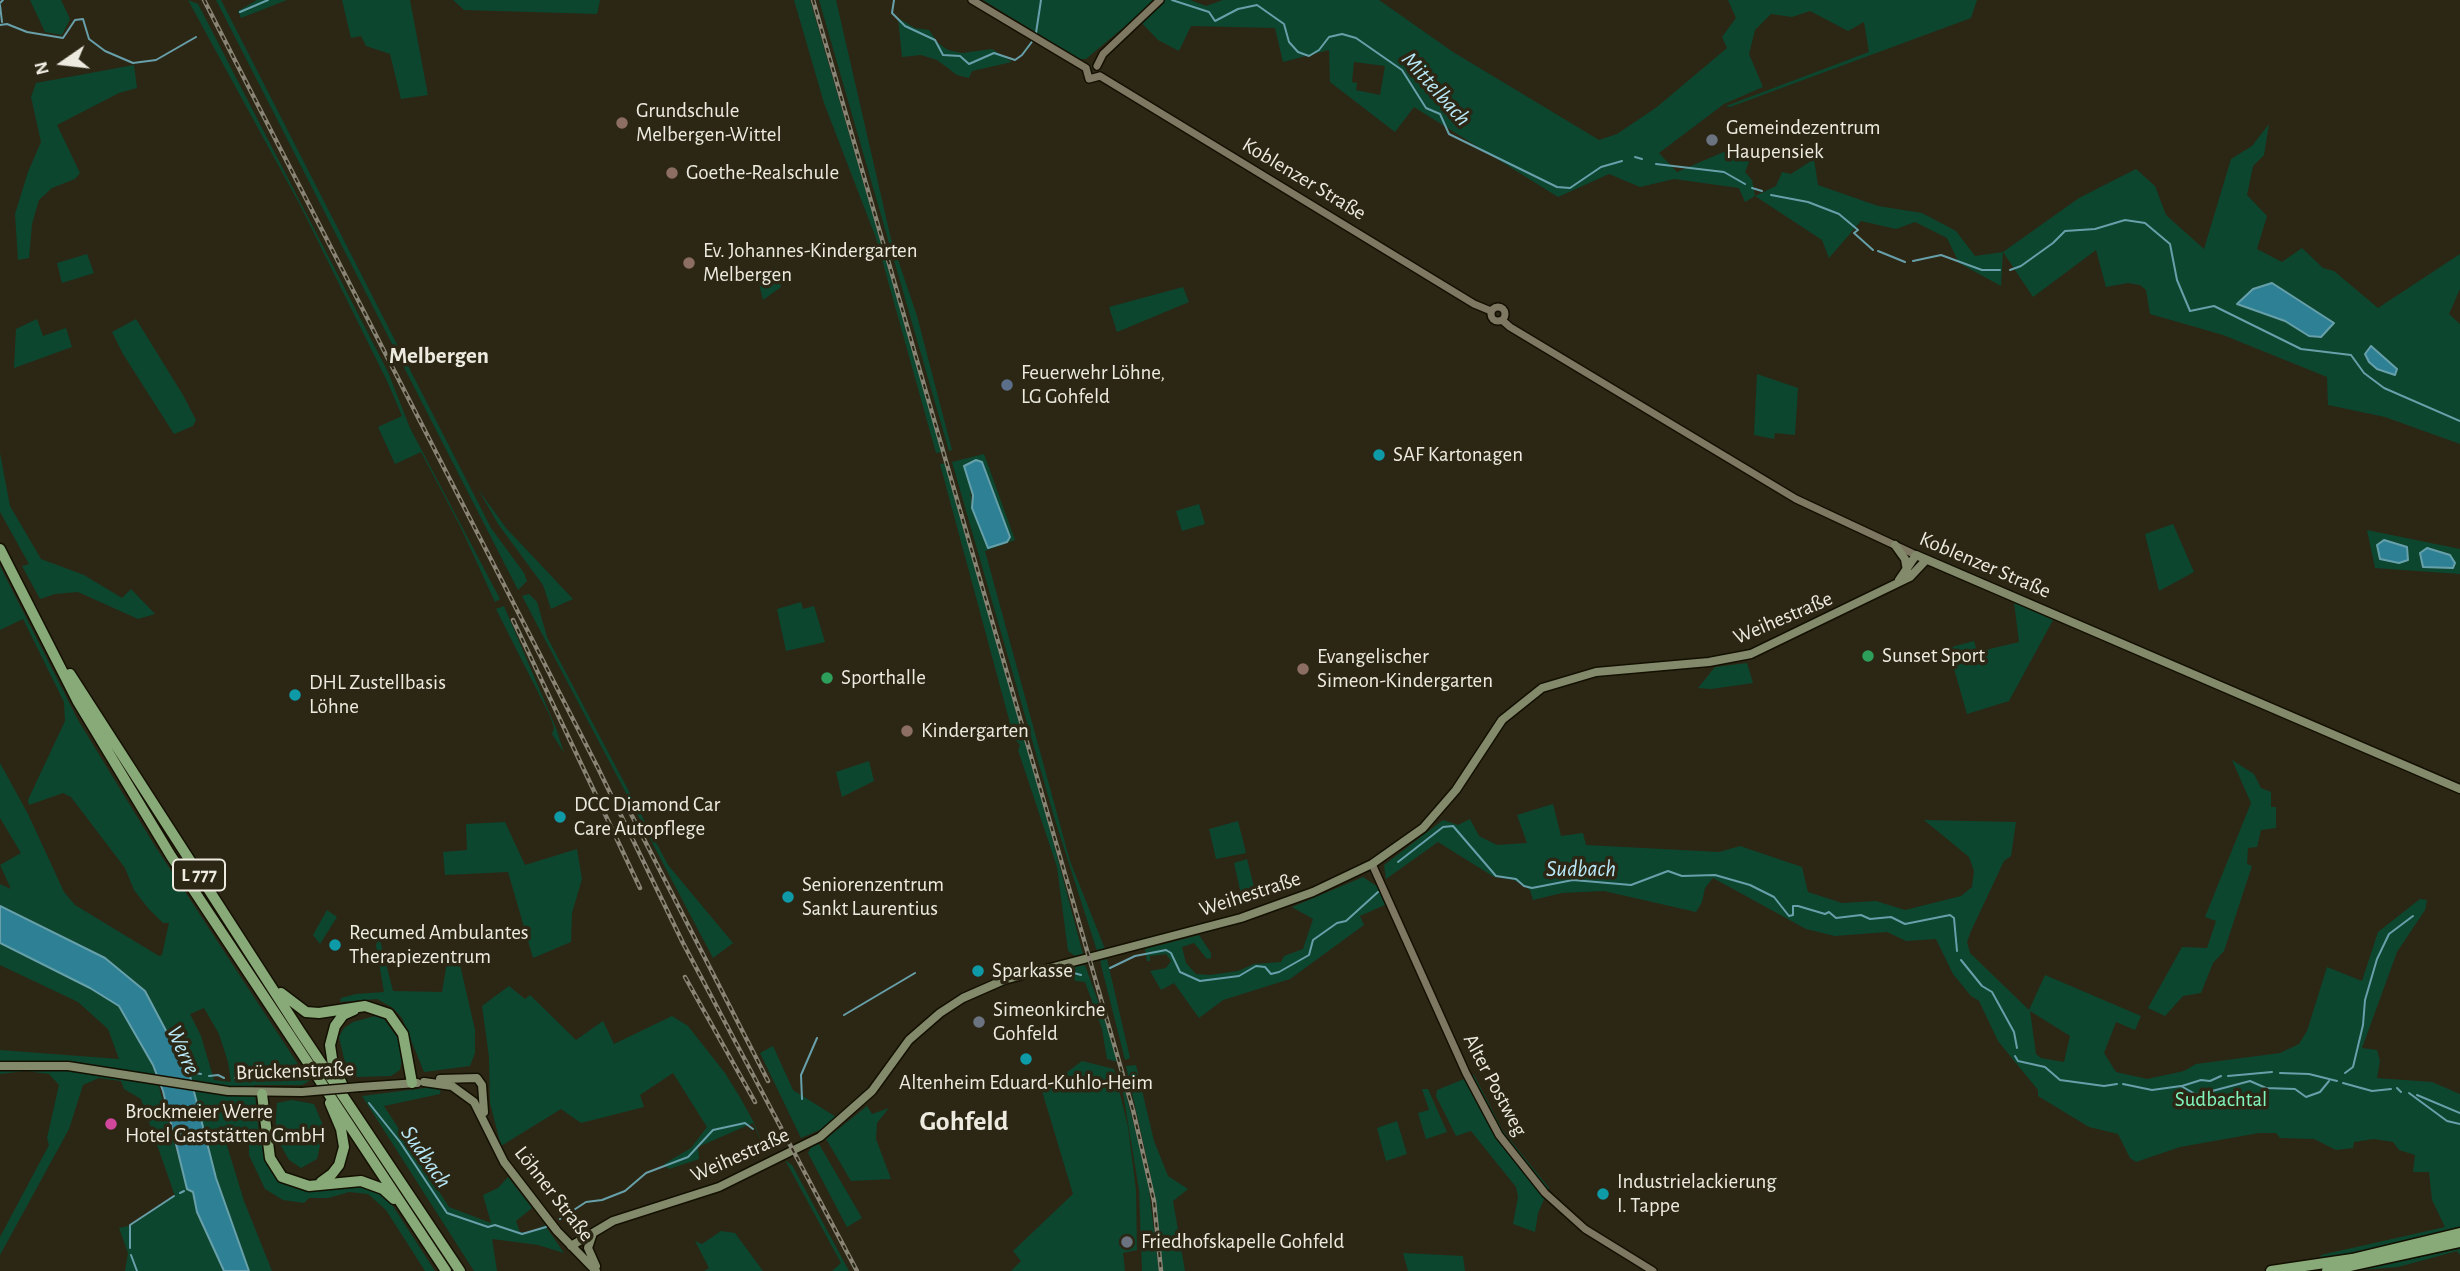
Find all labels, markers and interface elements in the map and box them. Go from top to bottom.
north arrow [28,28,98,98]
water label: Mittelbach [1396,46,1476,132]
text: N [31,59,53,77]
place label: Grundschule Melbergen-Wittel [636,98,782,148]
marker: Grundschule Melbergen-Wittel [614,115,630,131]
place label: Gemeindezentrum Haupensiek [1726,115,1880,165]
street label: Koblenzer Straße [1237,132,1371,226]
marker: Gemeindezentrum Haupensiek [1704,132,1720,148]
place label: Goethe-Realschule [686,160,839,186]
marker: Goethe-Realschule [664,165,680,181]
place label: Ev. Johannes-Kindergarten Melbergen [703,238,918,288]
marker: Ev. Johannes-Kindergarten Melbergen [681,255,697,271]
district label: Melbergen [389,342,489,370]
place label: Feuerwehr Löhne, LG Gohfeld [1021,360,1165,410]
marker: Feuerwehr Löhne, LG Gohfeld [999,377,1015,393]
place label: SAF Kartonagen [1393,442,1523,468]
marker: SAF Kartonagen [1371,447,1387,463]
street label: Koblenzer Straße [1916,526,2054,604]
street label: Weihestraße [1730,586,1836,650]
place label: Sunset Sport [1882,643,1985,669]
place label: Evangelischer Simeon-Kindergarten [1317,644,1493,694]
marker: Sunset Sport [1860,648,1876,664]
marker: Evangelischer Simeon-Kindergarten [1295,661,1311,677]
place label: Sporthalle [841,665,926,691]
place label: DHL Zustellbasis Löhne [309,670,446,720]
marker: Sporthalle [819,670,835,686]
marker: DHL Zustellbasis Löhne [287,687,303,703]
place label: Kindergarten [921,718,1029,744]
marker: Kindergarten [899,723,915,739]
place label: DCC Diamond Car Care Autopflege [574,792,720,842]
marker: DCC Diamond Car Care Autopflege [552,809,568,825]
water label: Sudbach [1546,855,1616,883]
road number: L 777 [173,860,225,890]
street label: Weihestraße [1196,866,1304,922]
place label: Seniorenzentrum Sankt Laurentius [802,872,944,922]
marker: Seniorenzentrum Sankt Laurentius [780,889,796,905]
place label: Recumed Ambulantes Therapiezentrum [349,920,529,970]
marker: Recumed Ambulantes Therapiezentrum [327,937,343,953]
place label: Sparkasse [992,958,1073,984]
marker: Sparkasse [970,963,986,979]
place label: Simeonkirche Gohfeld [993,997,1106,1047]
marker: Simeonkirche Gohfeld [971,1014,987,1030]
water label: Werre [160,1021,206,1079]
street label: Alter Postweg [1458,1030,1532,1140]
marker: Altenheim Eduard-Kuhlo-Heim [1018,1051,1034,1067]
street label: Brückenstraße [235,1056,355,1086]
place label: Altenheim Eduard-Kuhlo-Heim [899,1070,1153,1096]
park label: Sudbachtal [2175,1087,2267,1113]
place label: Brockmeier Werre Hotel Gaststätten GmbH [125,1099,326,1149]
district label: Gohfeld [920,1105,1008,1139]
marker: Brockmeier Werre Hotel Gaststätten GmbH [103,1116,119,1132]
water label: Sudbach [395,1120,457,1194]
street label: Weihestraße [687,1122,793,1188]
street label: Löhner Straße [509,1141,599,1247]
place label: Industrielackierung I. Tappe [1617,1169,1776,1219]
marker: Industrielackierung I. Tappe [1595,1186,1611,1202]
place label: Friedhofskapelle Gohfeld [1141,1229,1344,1255]
marker: Friedhofskapelle Gohfeld [1119,1234,1135,1250]

